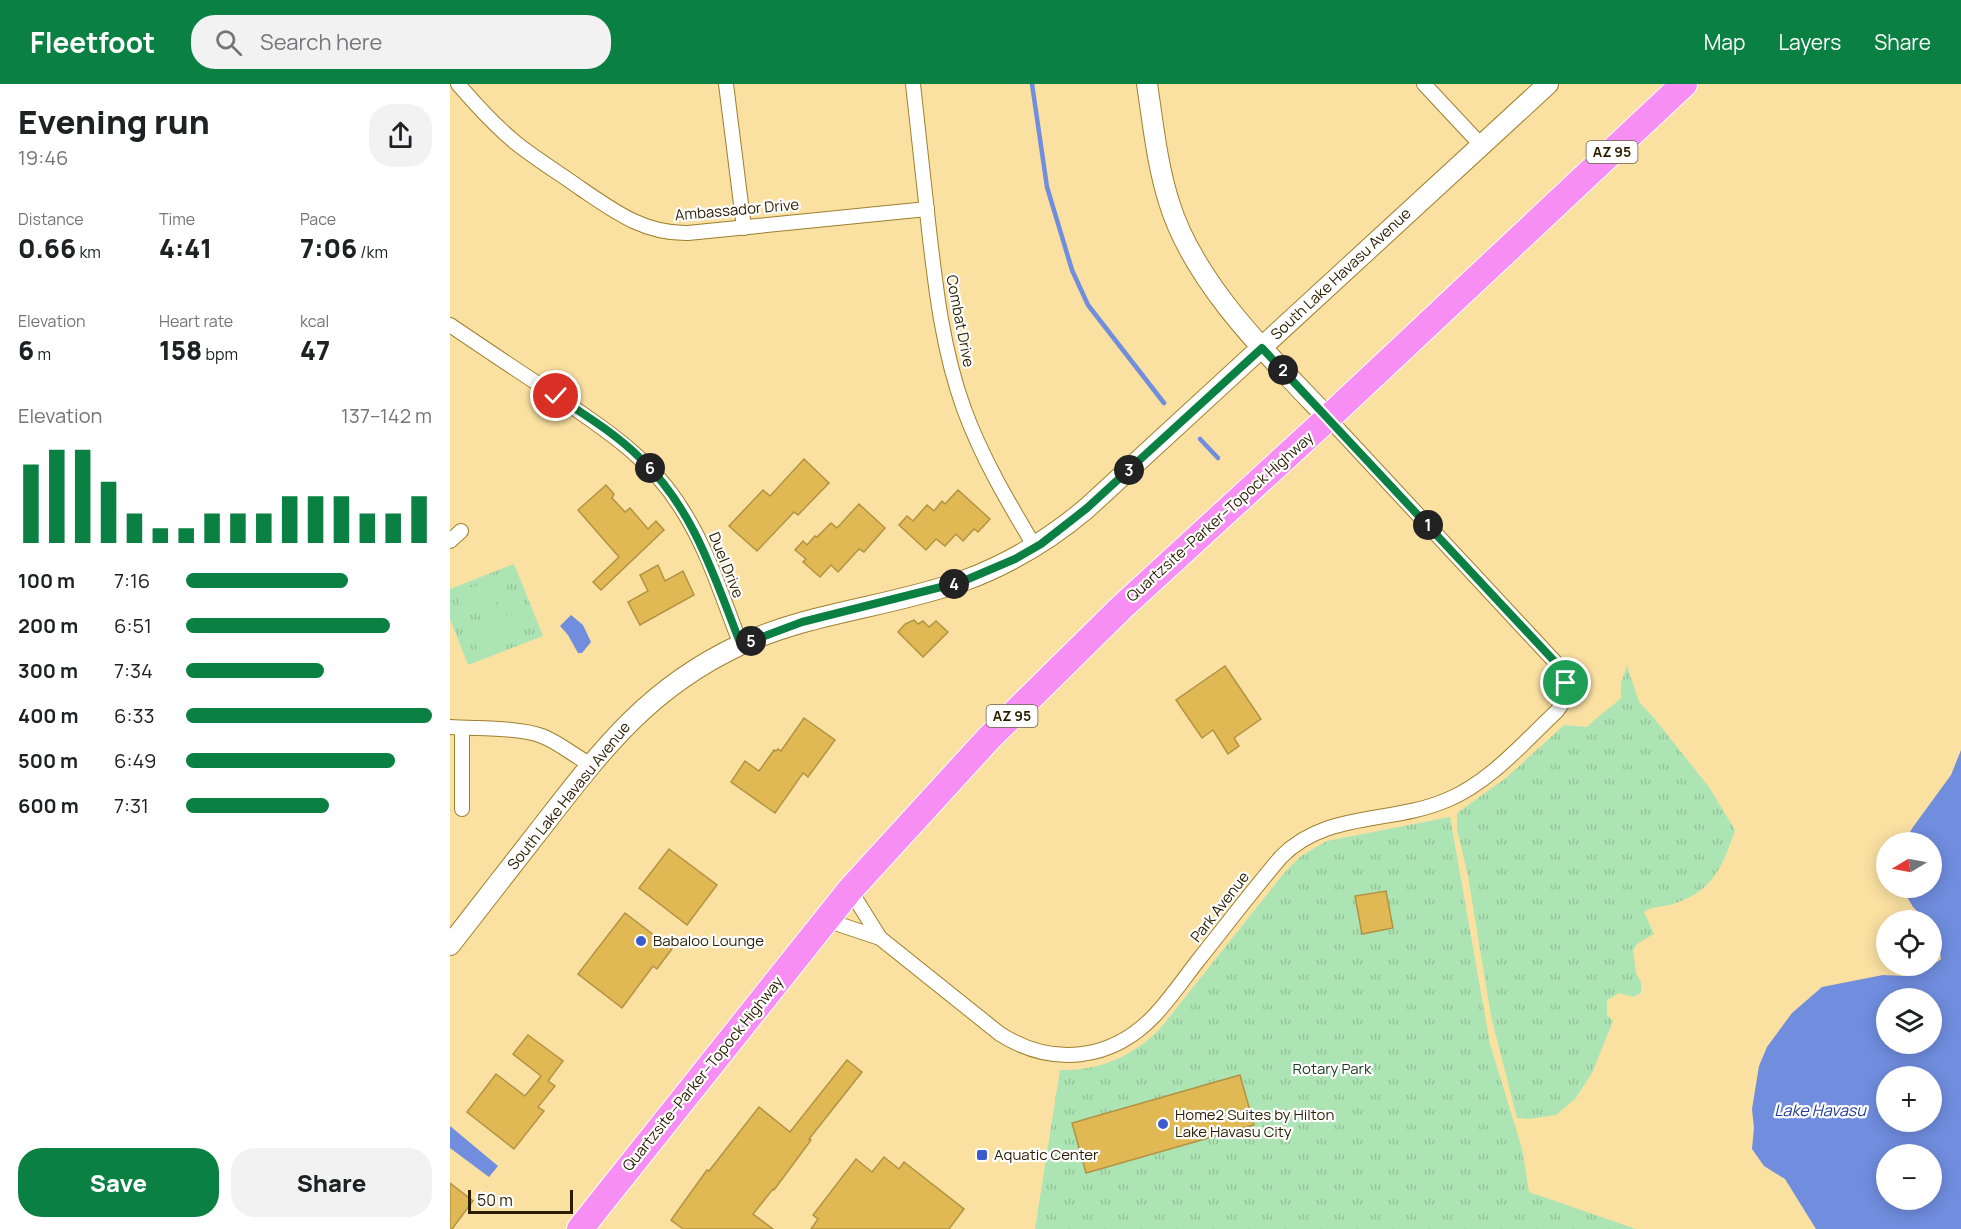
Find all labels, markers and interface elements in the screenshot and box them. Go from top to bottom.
search box [191,15,611,69]
text: Fleetfoot [30,23,155,61]
icon: search [212,26,245,59]
text: Search here [260,27,382,57]
text: Map [1704,28,1745,56]
text: Layers [1778,28,1841,56]
text: Share [1874,28,1931,56]
text: Evening run [18,99,210,144]
button: share [369,104,432,167]
road number: AZ 95 [1586,141,1638,163]
text: 19:46 [18,144,68,171]
street label: Ambassador Drive [674,194,800,225]
street label: South Lake Havasu Avenue [1266,203,1416,344]
text: Distance [18,208,84,230]
text: Time [159,208,195,230]
text: Pace [300,208,336,230]
text: 0.66 [18,230,76,266]
text: 4:41 [159,230,212,266]
text: 7:06 [300,230,357,266]
text: km [76,241,101,263]
text: /km [357,241,388,263]
street label: Combat Drive [941,273,980,369]
text: Elevation [18,310,86,332]
text: Heart rate [159,310,233,332]
text: kcal [300,310,329,332]
text: 6 [18,332,34,368]
text: 158 [159,332,202,368]
text: 47 [300,332,330,368]
text: m [34,343,51,365]
text: bpm [202,343,238,365]
pin: 2 [1268,355,1298,385]
text: 2 [1278,359,1288,381]
pin [530,370,581,421]
icon: check [539,379,572,412]
text: Elevation [18,402,102,429]
text: 137–142 m [341,402,432,429]
street label: Quartzsite–Parker–Topock Highway [1122,427,1318,606]
pin: 6 [635,453,665,483]
pin: 3 [1114,455,1144,485]
text: 6 [645,457,655,479]
text: 3 [1124,459,1134,481]
pin: 1 [1413,510,1443,540]
text: 1 [1424,514,1432,536]
street label: Duel Drive [704,529,749,601]
text: 100 m [18,567,75,594]
text: 7:16 [114,567,150,594]
pin: 4 [939,569,969,599]
text: 4 [949,573,959,595]
text: 200 m [18,612,78,639]
text: 6:51 [114,612,152,639]
pin: 5 [736,626,766,656]
text: 5 [746,630,756,652]
text: 300 m [18,657,78,684]
text: 7:34 [114,657,153,684]
pin [1540,657,1591,708]
icon: arrive [1549,666,1582,699]
text: 400 m [18,702,78,729]
text: 6:33 [114,702,155,729]
road number: AZ 95 [986,705,1038,727]
street label: South Lake Havasu Avenue [502,717,635,874]
text: 500 m [18,747,78,774]
text: 6:49 [114,747,156,774]
text: 600 m [18,792,79,819]
text: 7:31 [114,792,149,819]
north arrow [1876,832,1942,898]
map controls [1876,832,1942,1210]
street label: Park Avenue [1185,867,1254,946]
button: locate [1876,910,1942,976]
place label: Babaloo Lounge [653,930,764,951]
marker: Babaloo Lounge [634,934,648,948]
street label: Quartzsite–Parker–Topock Highway [617,972,788,1175]
button: layers [1876,988,1942,1054]
park label: Rotary Park [1293,1058,1372,1079]
button: + [1876,1066,1942,1132]
water label: Lake Havasu [1774,1099,1867,1121]
place label: Home2 Suites by Hilton Lake Havasu City [1175,1104,1334,1142]
marker: Home2 Suites by Hilton Lake Havasu City [1156,1117,1170,1131]
place label: Aquatic Center [994,1144,1099,1165]
button: − [1876,1144,1942,1210]
button: Save [18,1148,219,1217]
button: Share [231,1148,432,1217]
marker: Aquatic Center [975,1148,989,1162]
scale bar [468,1187,573,1214]
text: 50 m [477,1189,513,1211]

